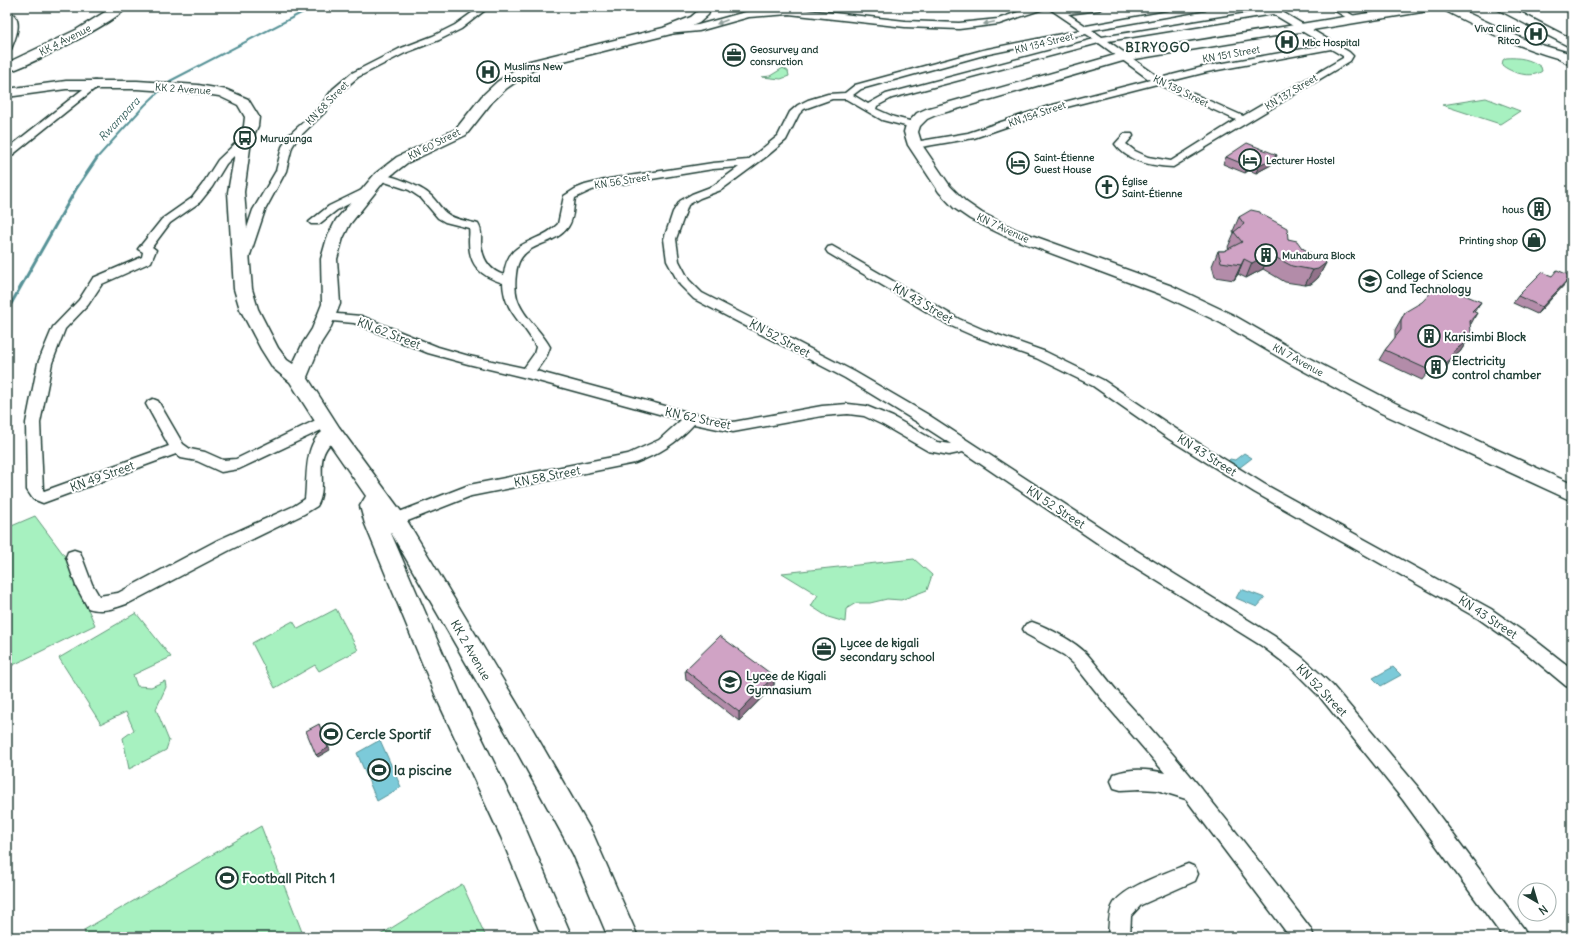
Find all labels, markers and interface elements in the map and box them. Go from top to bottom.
one-way arrow [715,19,727,25]
one-way arrow [983,20,996,26]
street label: KK 4 Avenue [37,21,93,59]
hospital icon: Viva Clinic Ritco [1523,21,1549,47]
place label: Viva Clinic Ritco [1474,22,1520,47]
street label: KN 134 Street [1013,29,1075,57]
hospital icon: Mbc Hospital [1274,29,1300,55]
place label: Mbc Hospital [1302,36,1360,49]
district label: BIRYOGO [1125,39,1191,56]
office icon: Geosurvey and consruction [721,42,747,68]
street label: KN 151 Street [1201,42,1261,65]
place label: Geosurvey and consruction [750,43,818,68]
hospital icon: Muslims New Hospital [475,59,501,85]
place label: Muslims New Hospital [504,60,563,85]
street label: KN 137 Street [1262,71,1320,113]
street label: KN 139 Street [1151,72,1211,110]
street label: KN 68 Street [303,78,352,128]
street label: KK 2 Avenue [155,81,211,97]
water label: Rwampara [95,94,143,144]
street label: KN 154 Street [1006,98,1068,130]
bus stop icon: Murugunga [232,125,258,151]
street label: KN 60 Street [406,125,463,163]
place label: Murugunga [260,132,313,145]
hotel icon: Lecturer Hostel [1237,147,1263,173]
hotel icon: Saint-Étienne Guest House [1005,150,1031,176]
place label: Saint-Étienne Guest House [1034,151,1095,176]
place label: Lecturer Hostel [1266,154,1335,167]
street label: KN 56 Street [593,170,651,192]
church icon: Église Saint-Étienne [1094,174,1120,200]
place label: Église Saint-Étienne [1122,175,1183,200]
building icon: hous [1526,196,1552,222]
place label: hous [1502,203,1524,216]
street label: KN 7 Avenue [975,210,1031,246]
shop icon: Printing shop [1521,227,1547,253]
place label: Printing shop [1459,234,1518,247]
building icon: Muhabura Block [1253,242,1279,268]
place label: Muhabura Block [1282,249,1355,262]
place label: College of Science and Technology [1386,267,1484,297]
school or university icon: College of Science and Technology [1357,268,1383,294]
street label: KN 43 Street [890,280,956,326]
street label: KN 62 Street [355,314,423,352]
street label: KN 52 Street [747,316,813,360]
building icon: Karisimbi Block [1416,323,1442,349]
place label: Karisimbi Block [1444,329,1526,344]
street label: KN 7 Avenue [1270,341,1326,379]
place label: Electricity control chamber [1452,353,1541,382]
building icon: Electricity control chamber [1423,354,1449,380]
street label: KN 62 Street [664,404,732,432]
street label: KN 43 Street [1175,431,1239,479]
street label: KN 49 Street [68,457,136,495]
street label: KN 58 Street [513,462,581,490]
street label: KN 52 Street [1024,482,1088,532]
street label: KN 43 Street [1456,592,1520,642]
street label: KK 2 Avenue [448,617,494,683]
place label: Lycee de kigali secondary school [840,635,935,665]
office icon: Lycee de kigali secondary school [811,636,837,662]
street label: KN 52 Street [1293,661,1351,719]
place label: Lycee de Kigali Gymnasium [746,668,827,698]
school or university icon: Lycee de Kigali Gymnasium [717,669,743,695]
sports icon: Cercle Sportif [318,721,344,747]
place label: Cercle Sportif [346,725,432,743]
sports icon: la piscine [366,757,392,783]
place label: la piscine [394,761,452,779]
sports icon: Football Pitch 1 [214,865,240,891]
place label: Football Pitch 1 [242,869,335,887]
north arrow [1517,882,1557,922]
text: N [1536,902,1550,918]

